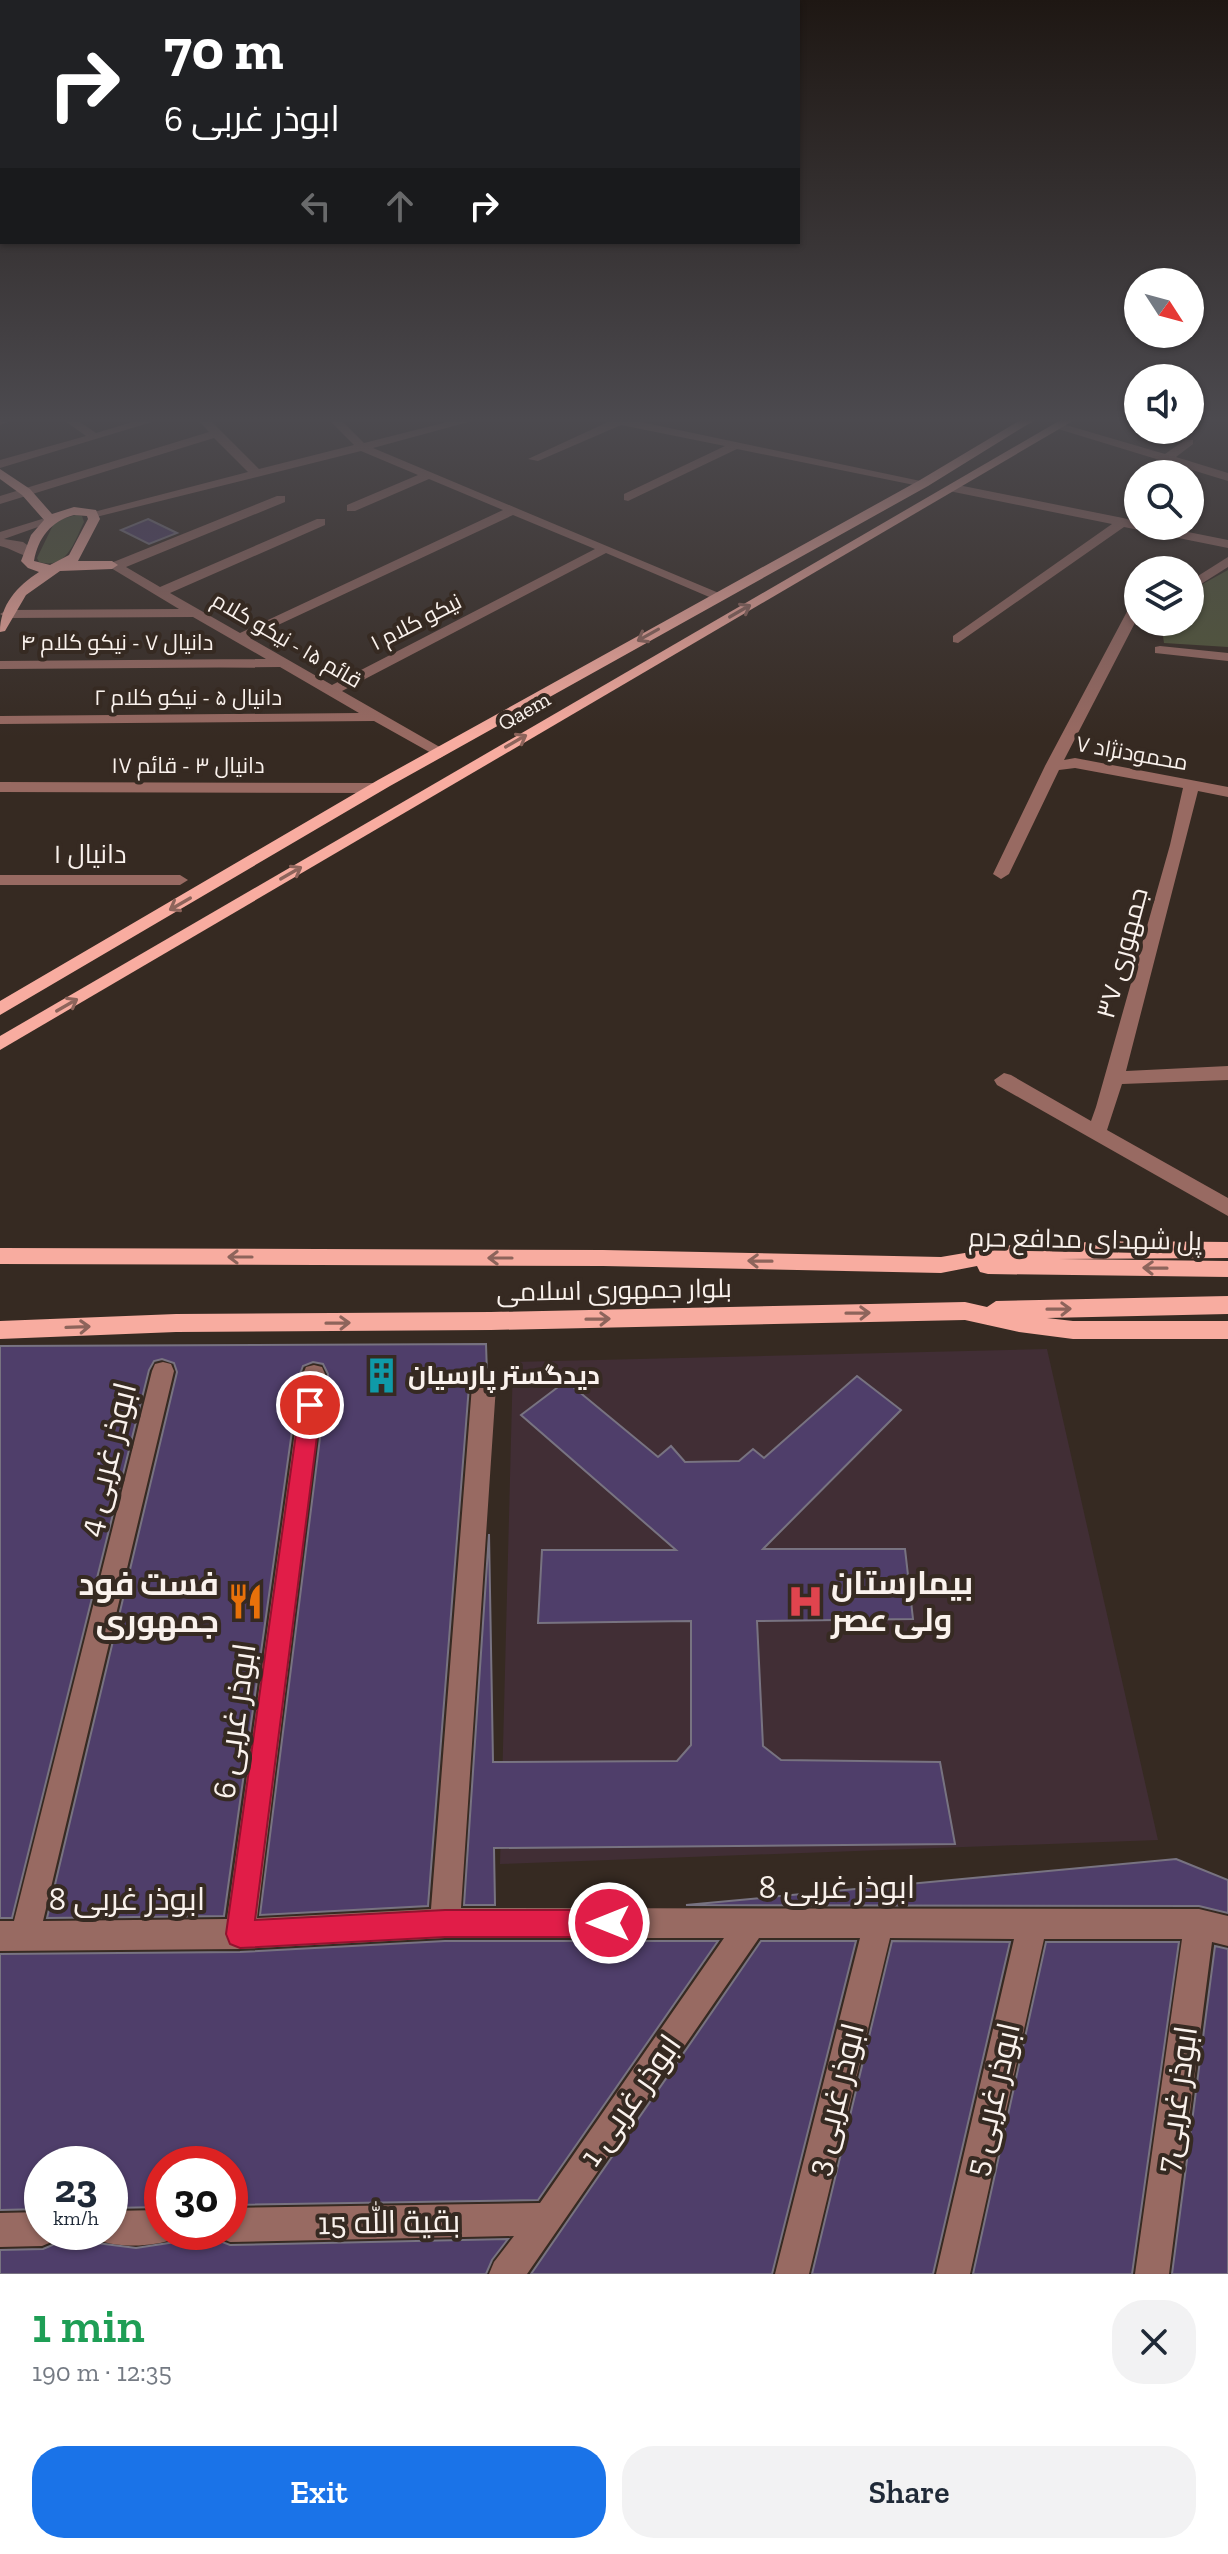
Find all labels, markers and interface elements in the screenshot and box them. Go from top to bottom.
text: 70 m [164,16,284,83]
icon: right [32,32,136,136]
text: ابوذر غربی 6 [164,97,340,140]
icon: left [294,184,338,228]
icon: ahead [378,184,422,228]
icon: right [462,184,506,228]
north arrow [1124,268,1204,348]
map controls [1124,268,1204,636]
button: sound [1124,364,1204,444]
button: search [1124,460,1204,540]
button: layers [1124,556,1204,636]
street label: قائم ۱۵ - نیکو کلام [206,586,367,696]
street label: نیکو کلام ۱ [366,588,467,658]
one-way arrow [728,603,752,618]
one-way arrow [637,628,660,644]
street label: دانیال ۷ - نیکو کلام ۴ [21,629,213,658]
street label: دانیال ۵ - نیکو کلام ۲ [94,684,282,713]
street label: Qaem [493,685,555,737]
street label: محمودنژاد ۷ [1074,730,1190,776]
one-way arrow [503,733,527,748]
street label: دانیال ۳ - قائم ۱۷ [111,752,265,781]
street label: دانیال ۱ [53,838,127,870]
one-way arrow [279,865,302,881]
street label: جمهوری ۳۷ [1089,884,1155,1022]
one-way arrow [169,897,192,913]
one-way arrow [55,996,78,1012]
street label: پل شهدای مدافع حرم [968,1221,1202,1259]
one-way arrow [227,1249,254,1265]
one-way arrow [487,1250,514,1266]
one-way arrow [747,1254,774,1269]
one-way arrow [1142,1260,1169,1276]
street label: بلوار جمهوری اسلامی [496,1272,732,1308]
one-way arrow [1045,1301,1072,1317]
one-way arrow [844,1306,871,1321]
one-way arrow [584,1311,611,1326]
one-way arrow [324,1315,351,1330]
one-way arrow [64,1319,91,1334]
building icon: دیدگستر پارسیان [363,1356,401,1394]
place label: دیدگستر پارسیان [408,1359,600,1393]
pin [276,1371,344,1439]
street label: ابوذر غربی 4 [70,1378,144,1540]
icon: arrive [288,1383,332,1427]
place label: بیمارستان ولی عصر [830,1564,973,1639]
place label: فست فود جمهوری [79,1565,219,1641]
hospital icon: بیمارستان ولی عصر [786,1582,824,1620]
restaurant icon: فست فود جمهوری [226,1583,264,1621]
street label: ابوذر غربی 6 [204,1641,264,1801]
street label: ابوذر غربی 8 [759,1868,915,1906]
street label: ابوذر غربی 8 [49,1880,205,1918]
position arrow [567,1881,651,1965]
street label: ابوذر غربی 3 [798,2019,872,2179]
street label: ابوذر غربی 5 [956,2019,1028,2179]
street label: ابوذر غربی7 [1147,2023,1205,2175]
street label: ابوذر غربی 1 [571,2027,689,2173]
speed limit sign: 30 [144,2146,248,2250]
text: 23 [55,2164,97,2212]
street label: بقیة الله 15 [317,2200,461,2242]
text: km/h [53,2206,99,2230]
text: 1 min [32,2297,145,2354]
button: close [1112,2300,1196,2384]
text: 190 m · 12:35 [32,2356,172,2388]
button: Exit [32,2446,606,2538]
button: Share [622,2446,1196,2538]

